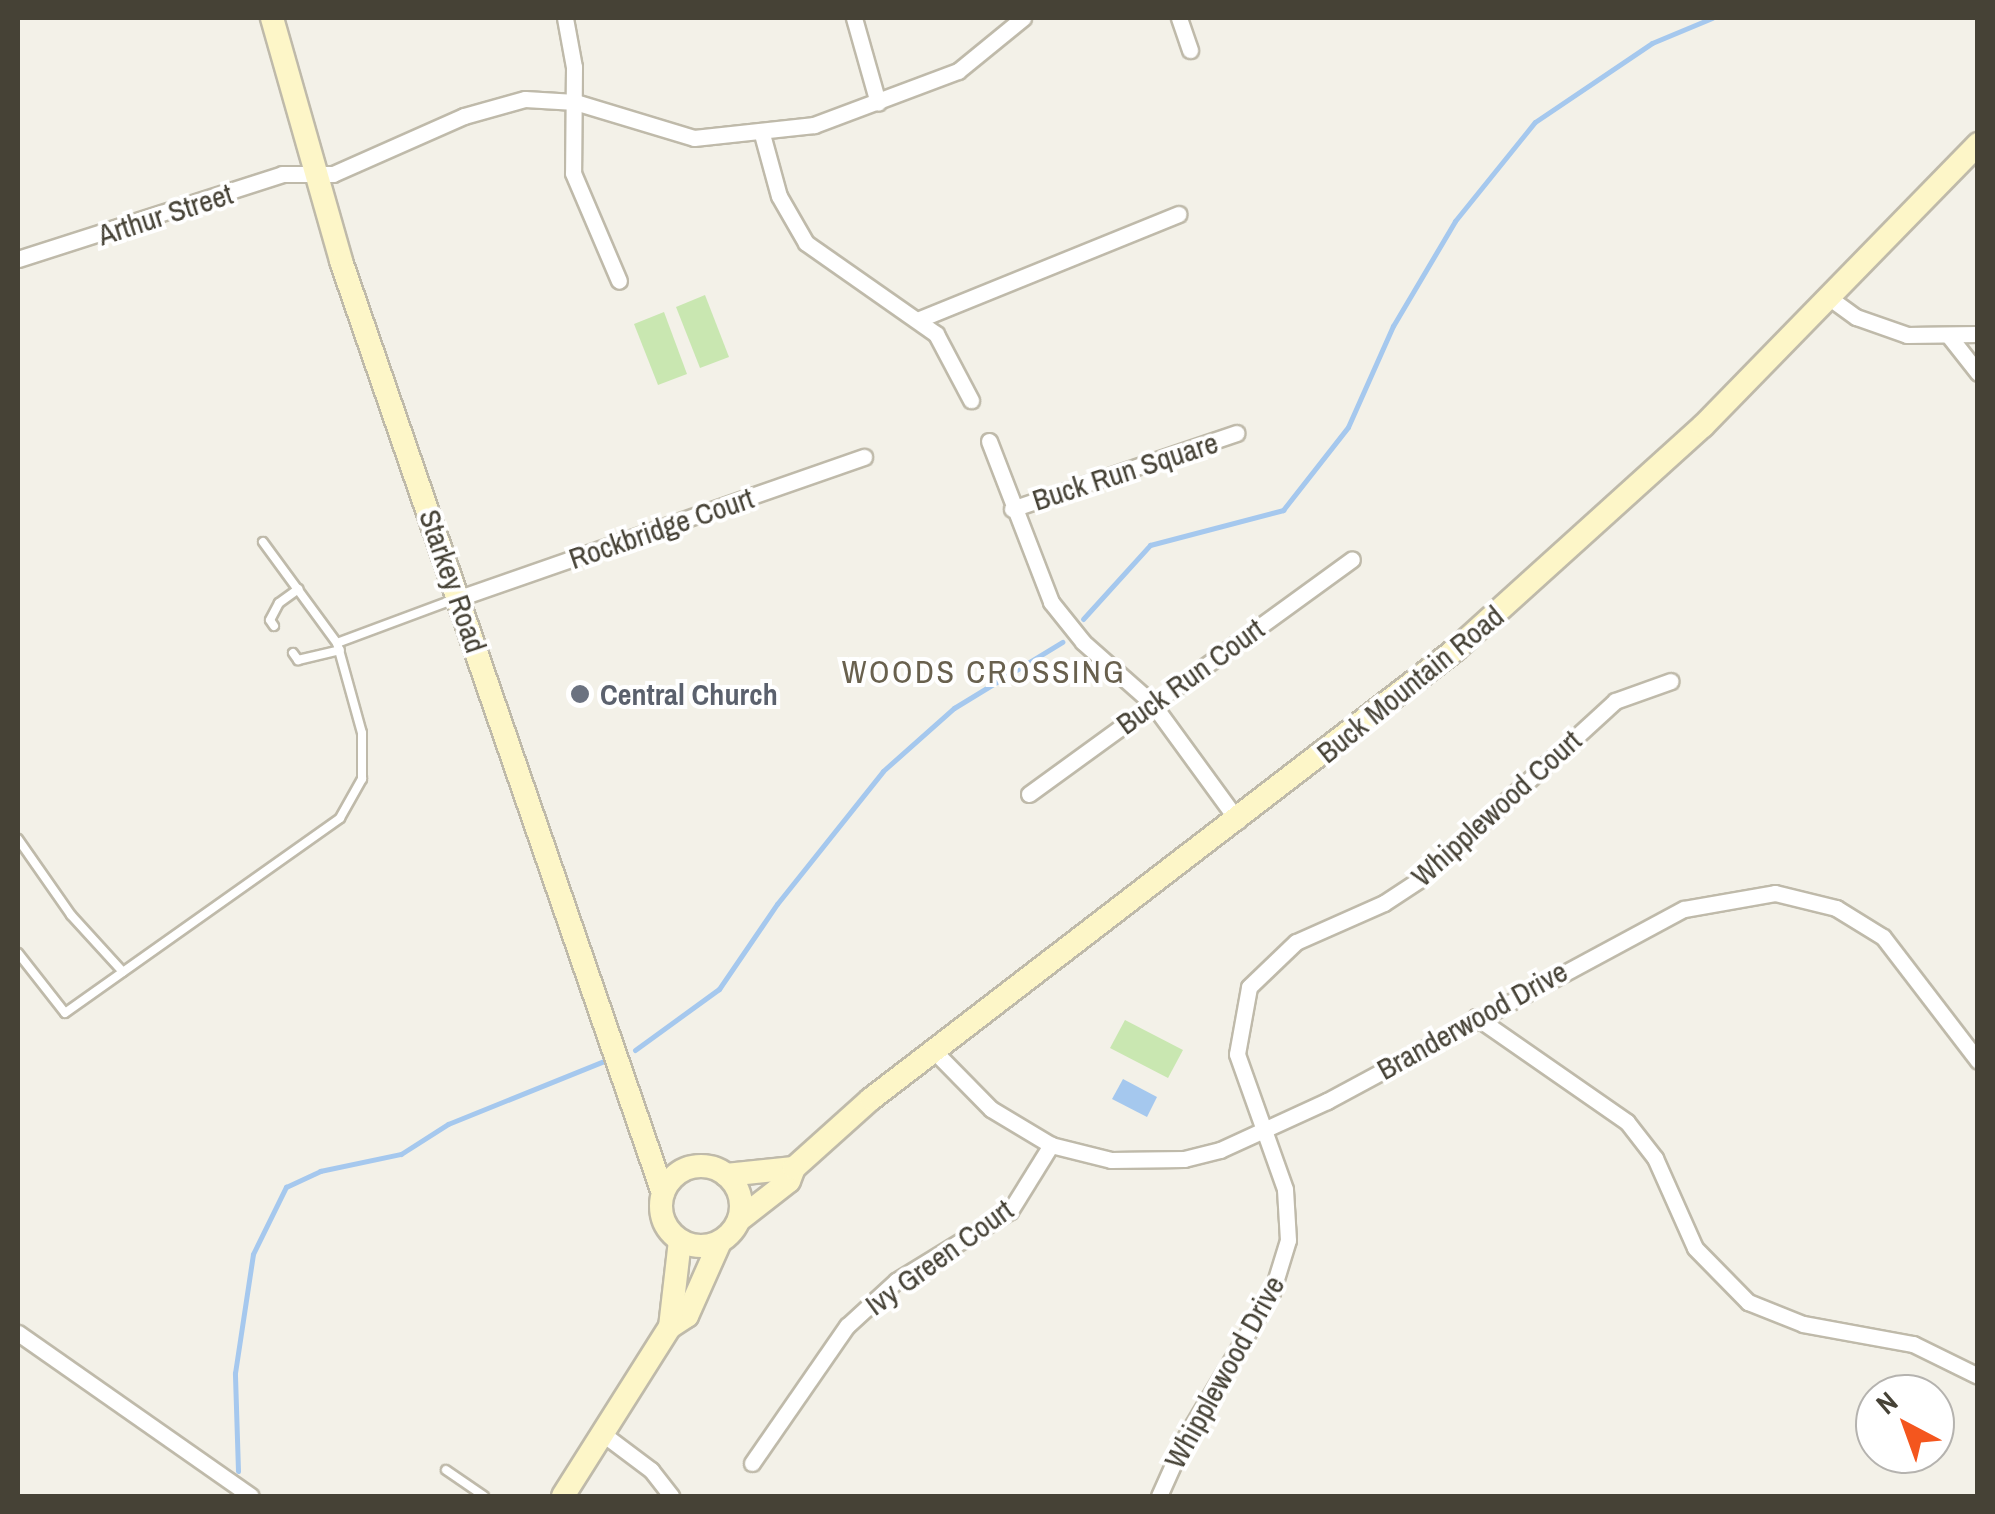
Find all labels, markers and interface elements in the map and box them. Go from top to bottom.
street label: Arthur Street [93,175,237,253]
street label: Buck Run Square [1028,424,1222,518]
street label: Rockbridge Court [564,480,758,576]
street label: Starkey Road [412,505,494,657]
street label: Buck Mountain Road [1309,598,1511,770]
street label: Buck Run Court [1109,610,1271,742]
district label: WOODS CROSSING [842,653,1126,691]
place label: Central Church [600,676,778,712]
marker: Central Church [569,683,591,705]
street label: Whipplewood Court [1404,722,1588,894]
street label: Branderwood Drive [1371,953,1573,1087]
street label: Ivy Green Court [858,1191,1020,1323]
street label: Whipplewood Drive [1156,1269,1292,1475]
north arrow [1855,1374,1955,1474]
text: N [1868,1383,1905,1423]

